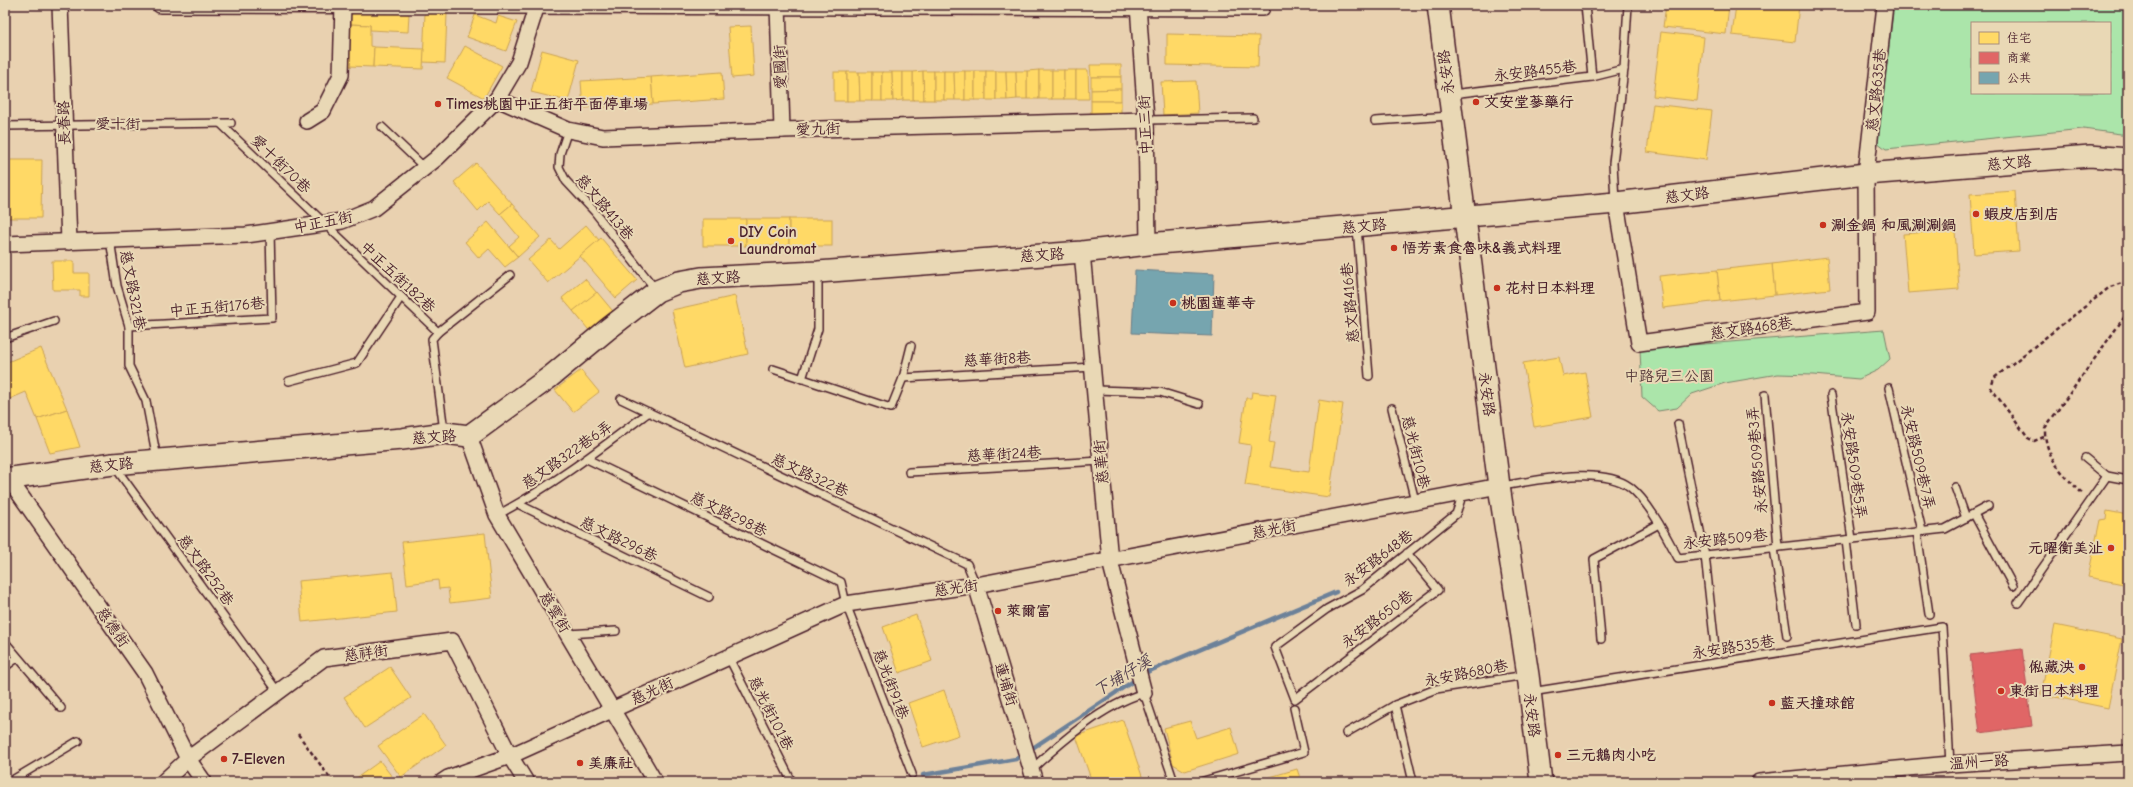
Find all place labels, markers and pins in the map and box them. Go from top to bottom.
place label: 文安堂蔘藥行 [1484,93,1574,111]
place label: Times桃園中正五街平面停車場 [446,95,648,113]
marker: 文安堂蔘藥行 [1471,97,1481,107]
marker: Times桃園中正五街平面停車場 [433,99,443,109]
place label: 蝦皮店到店 [1984,205,2059,223]
marker: 蝦皮店到店 [1971,209,1981,219]
place label: 涮金鍋 和風涮涮鍋 [1831,216,1956,234]
marker: 涮金鍋 和風涮涮鍋 [1818,220,1828,230]
place label: DIY Coin Laundromat [739,223,817,258]
marker: DIY Coin Laundromat [726,236,736,246]
place label: 悟芳素食魯味&義式料理 [1402,239,1561,257]
marker: 悟芳素食魯味&義式料理 [1389,243,1399,253]
place label: 花村日本料理 [1505,279,1595,297]
marker: 花村日本料理 [1492,283,1502,293]
place label: 桃園蓮華寺 [1181,294,1256,312]
marker: 桃園蓮華寺 [1168,298,1178,308]
place label: 元曜衡美沚 [2028,539,2103,557]
marker: 元曜衡美沚 [2106,543,2116,553]
place label: 萊爾富 [1006,602,1051,620]
marker: 萊爾富 [993,606,1003,616]
place label: 俬藏泱 [2029,658,2075,676]
marker: 俬藏泱 [2077,662,2087,672]
place label: 東街日本料理 [2009,682,2099,700]
marker: 東街日本料理 [1996,686,2006,696]
place label: 藍天撞球館 [1780,694,1855,712]
marker: 藍天撞球館 [1767,698,1777,708]
place label: 三元鵝肉小吃 [1566,746,1656,764]
place label: 7-Eleven [232,750,285,768]
marker: 三元鵝肉小吃 [1553,750,1563,760]
marker: 7-Eleven [219,754,229,764]
place label: 美廉社 [588,754,633,772]
marker: 美廉社 [575,758,585,768]

